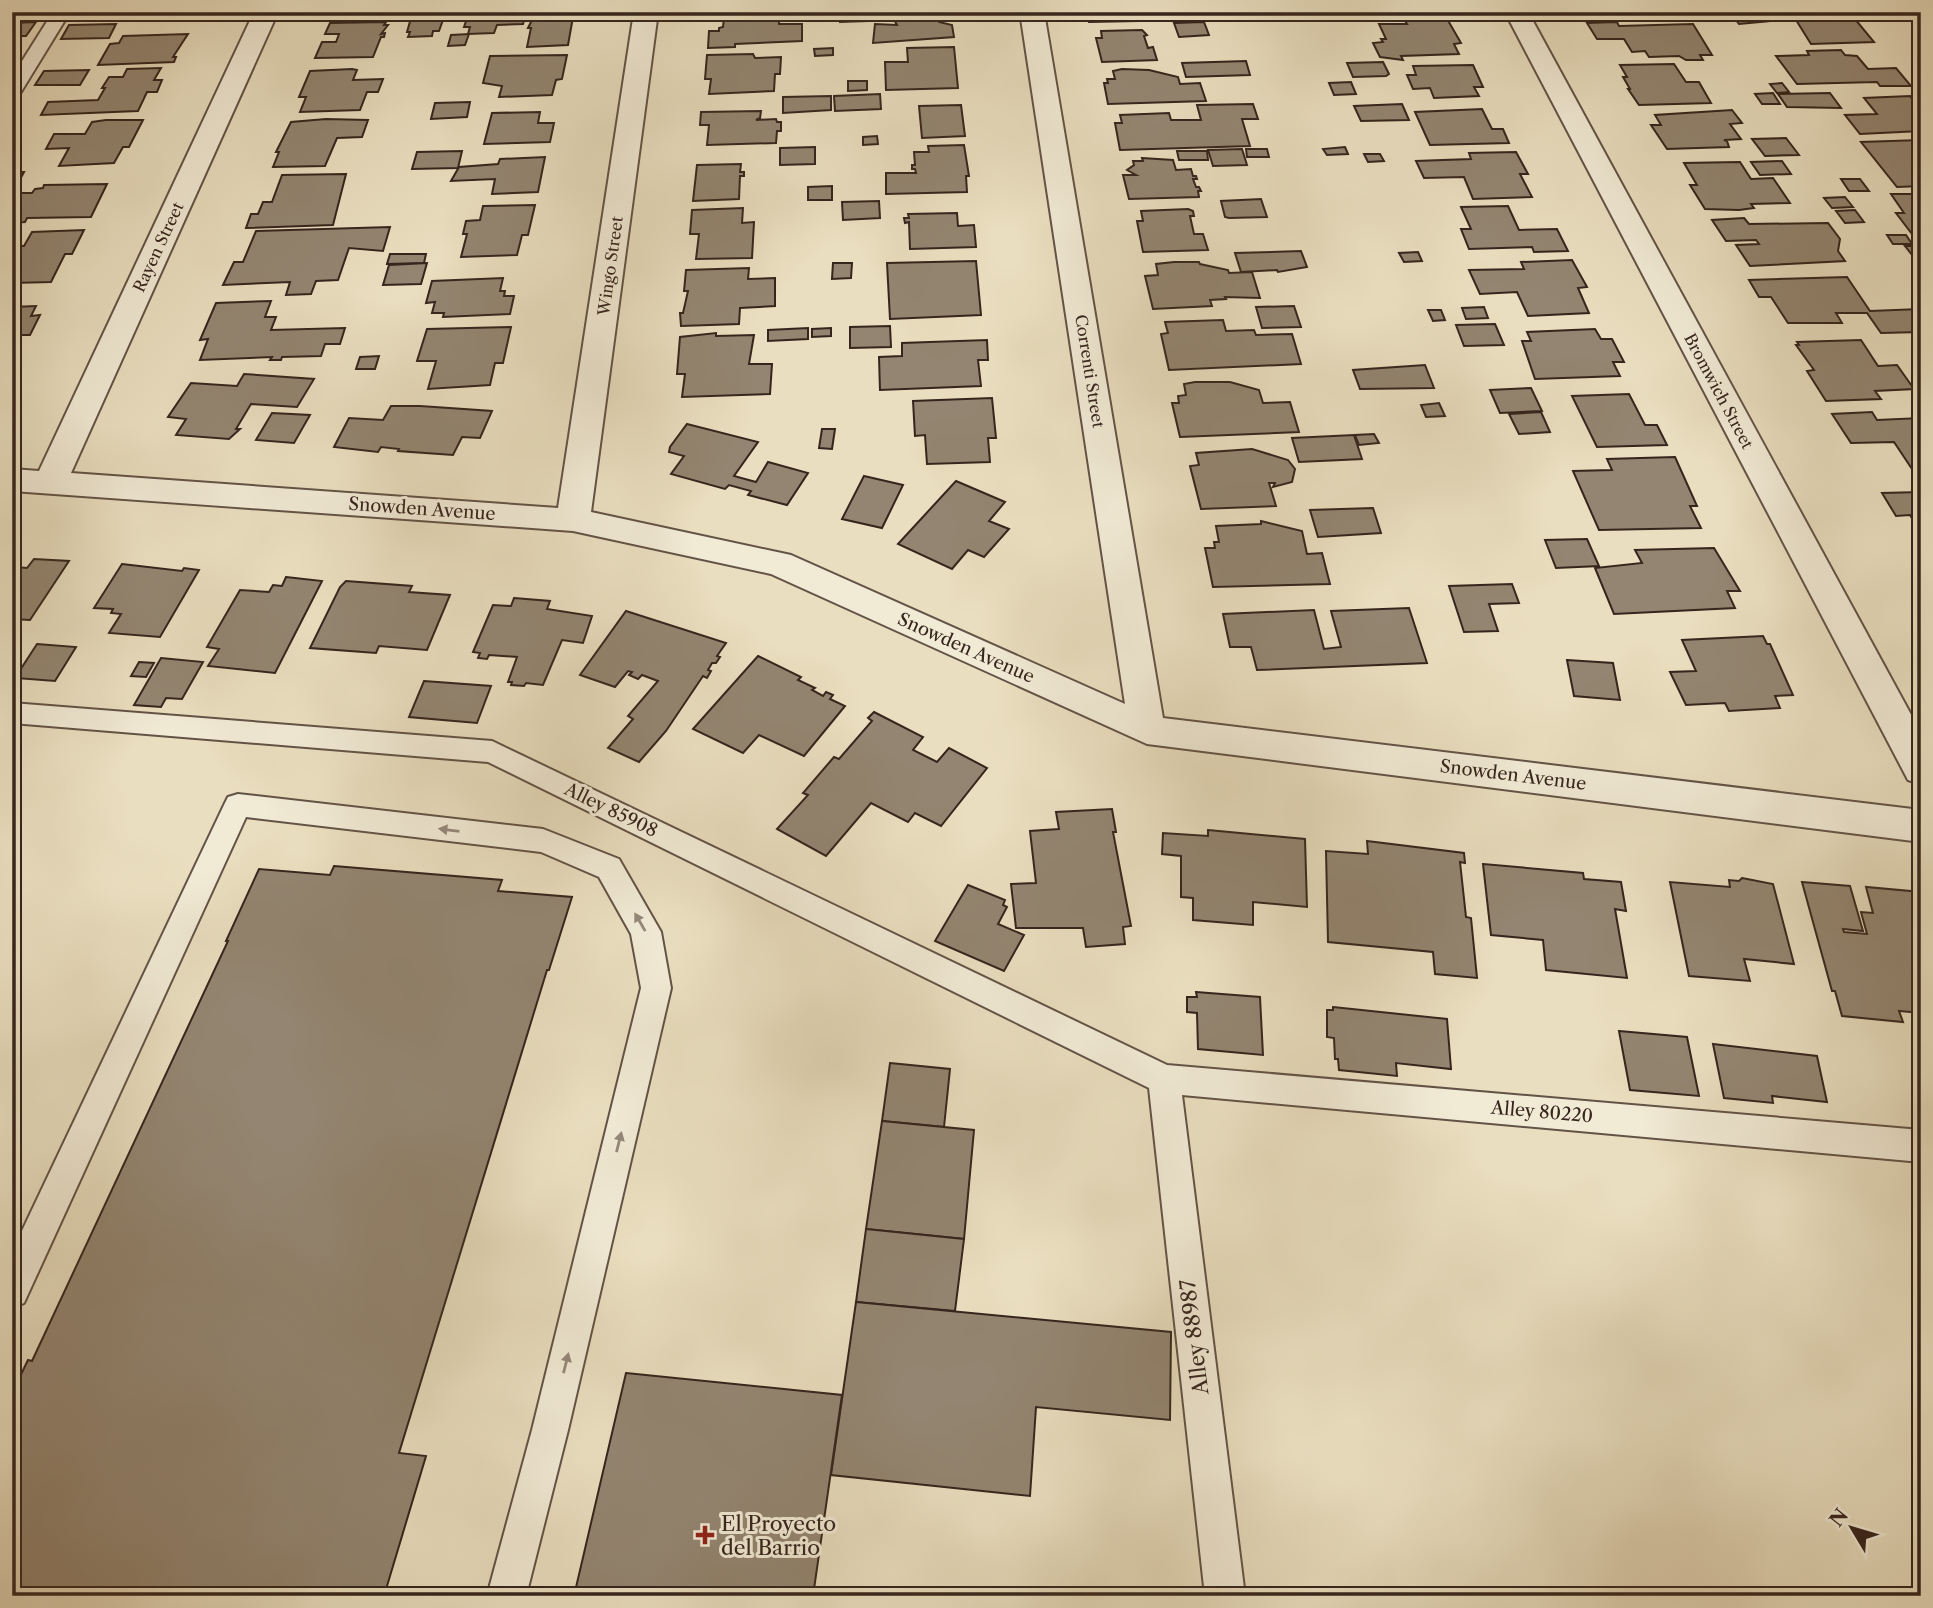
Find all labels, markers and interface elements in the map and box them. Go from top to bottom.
street label: Rayen Street [128,199,188,295]
street label: Wingo Street [593,215,627,318]
street label: Correnti Street [1071,313,1109,429]
street label: Bromwich Street [1680,330,1758,453]
street label: Snowden Avenue [348,493,496,525]
street label: Snowden Avenue [894,608,1038,688]
street label: Snowden Avenue [1439,755,1587,795]
street label: Alley 85908 [560,778,661,842]
one-way arrow [438,824,460,835]
one-way arrow [633,912,646,931]
street label: Alley 80220 [1489,1097,1594,1127]
one-way arrow [614,1131,625,1153]
street label: Alley 88987 [1174,1277,1214,1397]
one-way arrow [561,1352,572,1374]
north arrow [1818,1492,1888,1562]
text: N [1825,1504,1853,1531]
place label: El Proyecto del Barrio [721,1511,836,1560]
marker: El Proyecto del Barrio [695,1525,715,1545]

